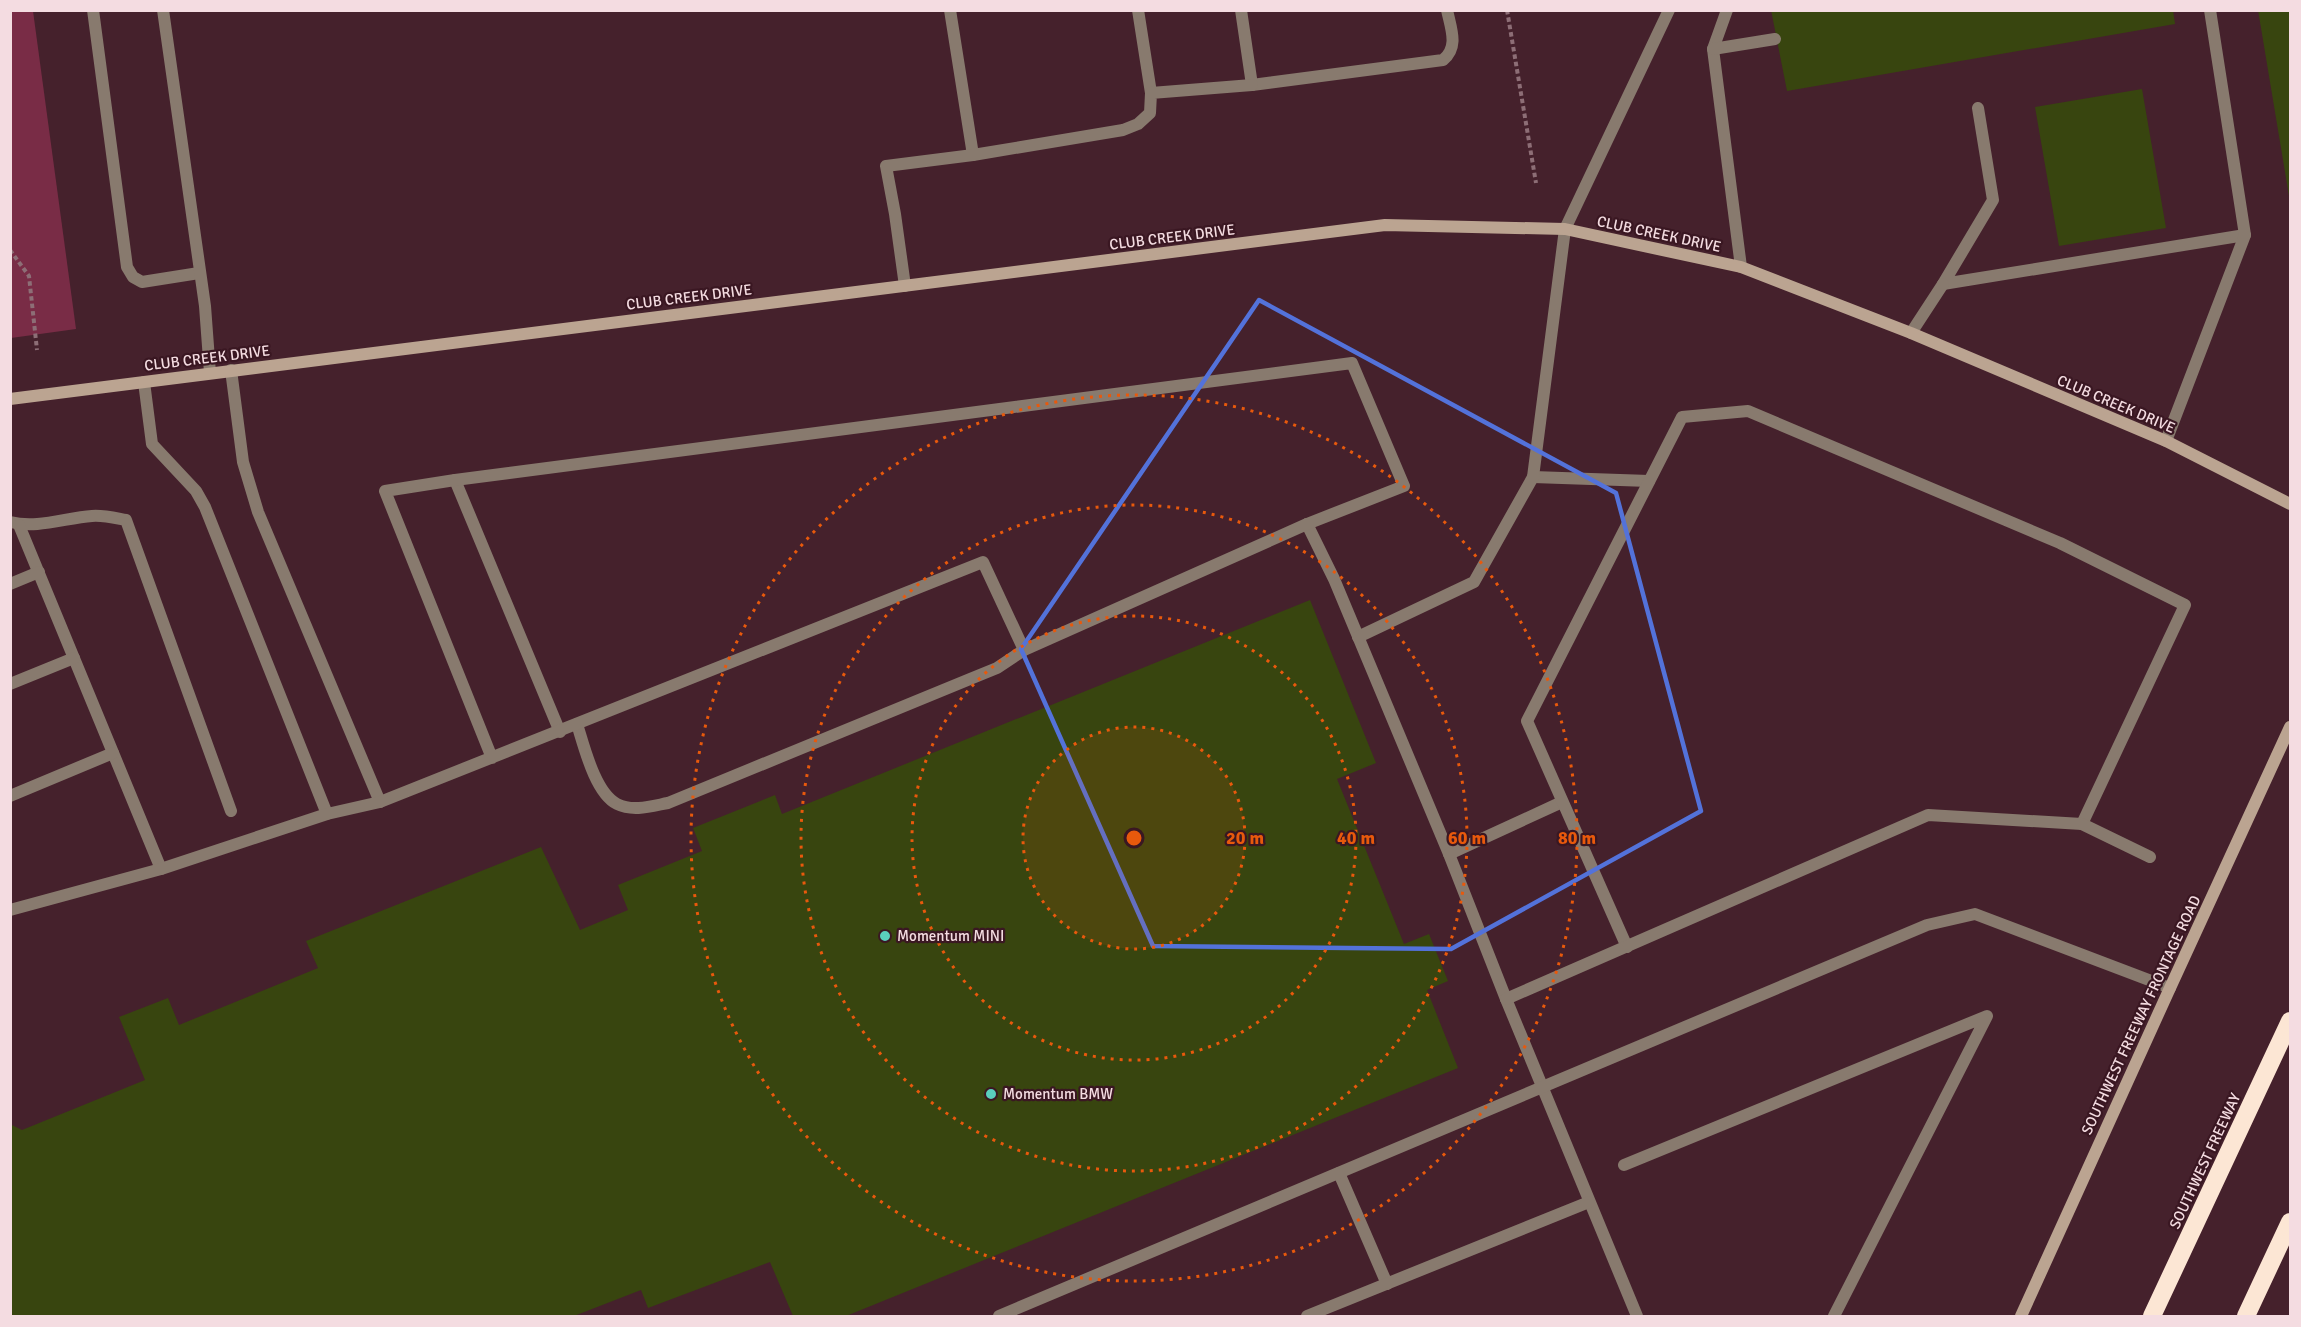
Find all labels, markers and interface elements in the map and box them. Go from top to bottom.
street label: CLUB CREEK DRIVE [1595,212,1723,256]
street label: CLUB CREEK DRIVE [1108,220,1236,254]
street label: CLUB CREEK DRIVE [625,280,753,314]
street label: CLUB CREEK DRIVE [143,341,271,375]
street label: CLUB CREEK DRIVE [2054,371,2178,437]
text: 20 m [1226,827,1264,849]
text: 40 m [1337,827,1375,849]
text: 60 m [1448,827,1486,849]
text: 80 m [1558,827,1596,849]
centre of rings [1124,828,1144,848]
street label: SOUTHWEST FREEWAY FRONTAGE ROAD [2078,893,2204,1137]
place label: Momentum MINI [897,927,1004,945]
marker: Momentum MINI [878,929,892,943]
place label: Momentum BMW [1003,1085,1113,1103]
marker: Momentum BMW [984,1087,998,1101]
street label: SOUTHWEST FREEWAY [2166,1090,2245,1232]

